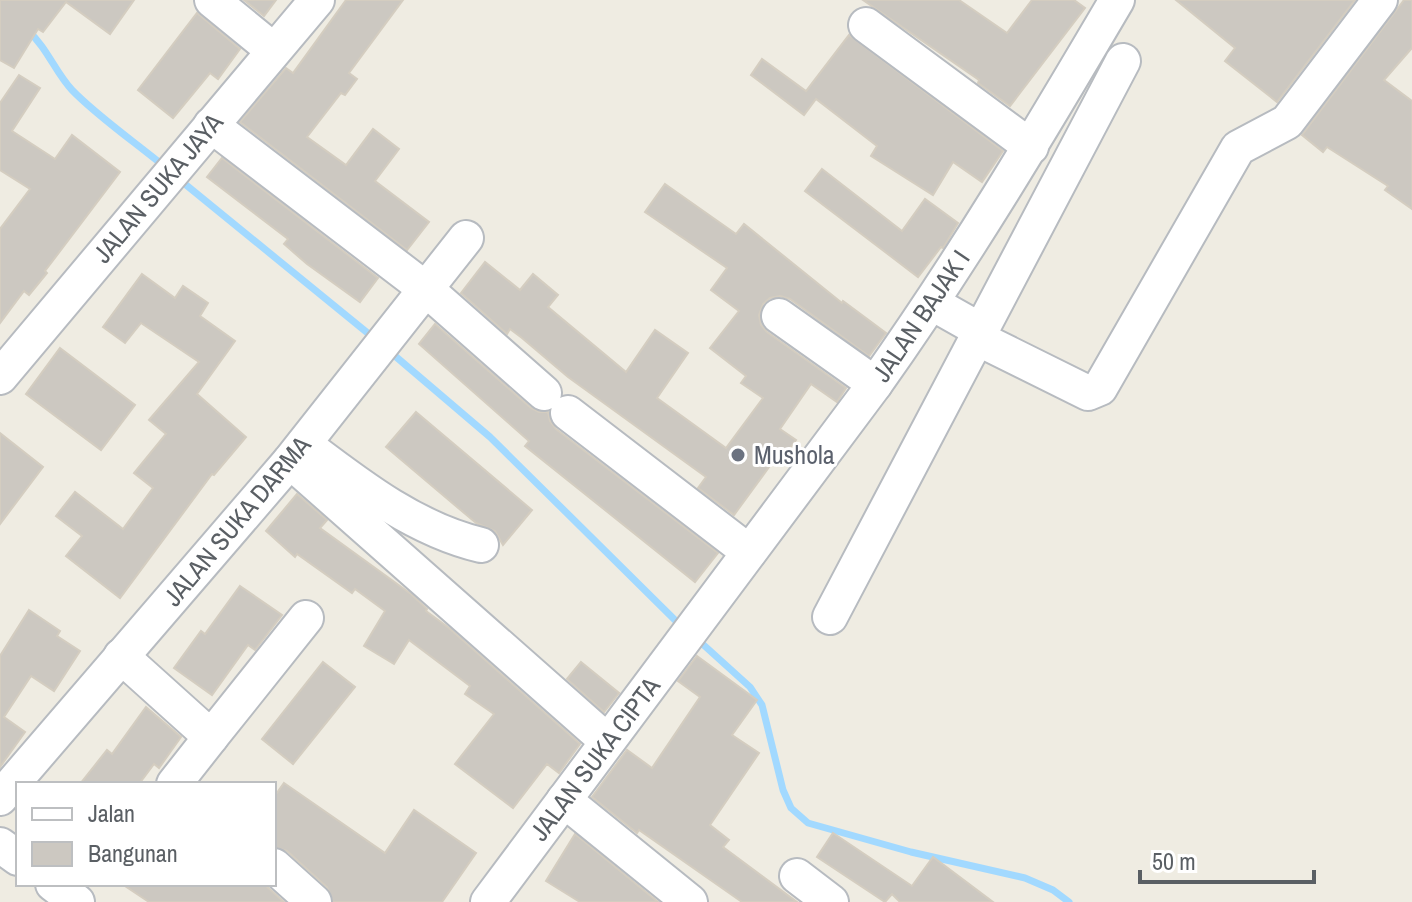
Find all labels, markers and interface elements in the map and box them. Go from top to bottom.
street label: JALAN SUKA JAYA [85,105,231,270]
street label: JALAN BAJAK I [864,243,978,388]
street label: JALAN SUKA DARMA [155,428,319,613]
place label: Mushola [754,437,835,472]
marker: Mushola [729,446,747,464]
street label: JALAN SUKA CIPTA [522,669,668,848]
legend [16,782,276,886]
text: Jalan [88,797,135,829]
scale bar [1140,834,1314,884]
text: Bangunan [88,837,178,869]
text: 50 m [1152,845,1196,877]

